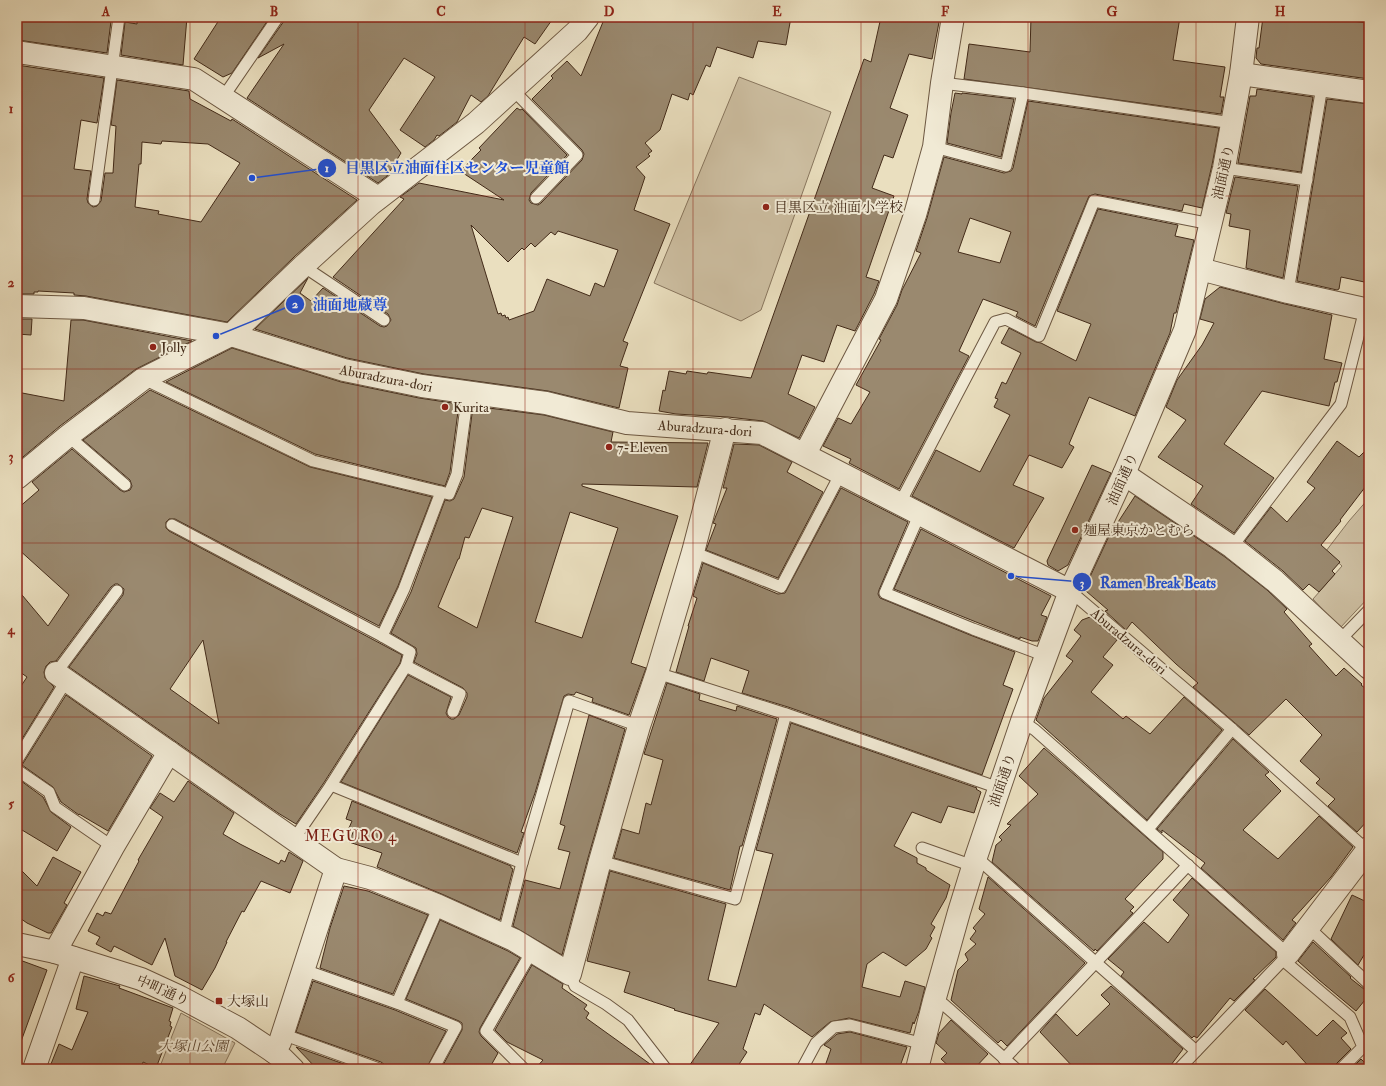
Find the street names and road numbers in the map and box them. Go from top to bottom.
street label: 油面通り [1209,143,1238,201]
street label: Aburadzura-dori [337,361,434,396]
street label: Aburadzura-dori [656,417,753,440]
street label: 油面通り [1103,450,1142,508]
street label: Aburadzura-dori [1086,604,1170,678]
street label: 油面通り [985,751,1020,809]
street label: 中町通り [134,971,192,1010]

